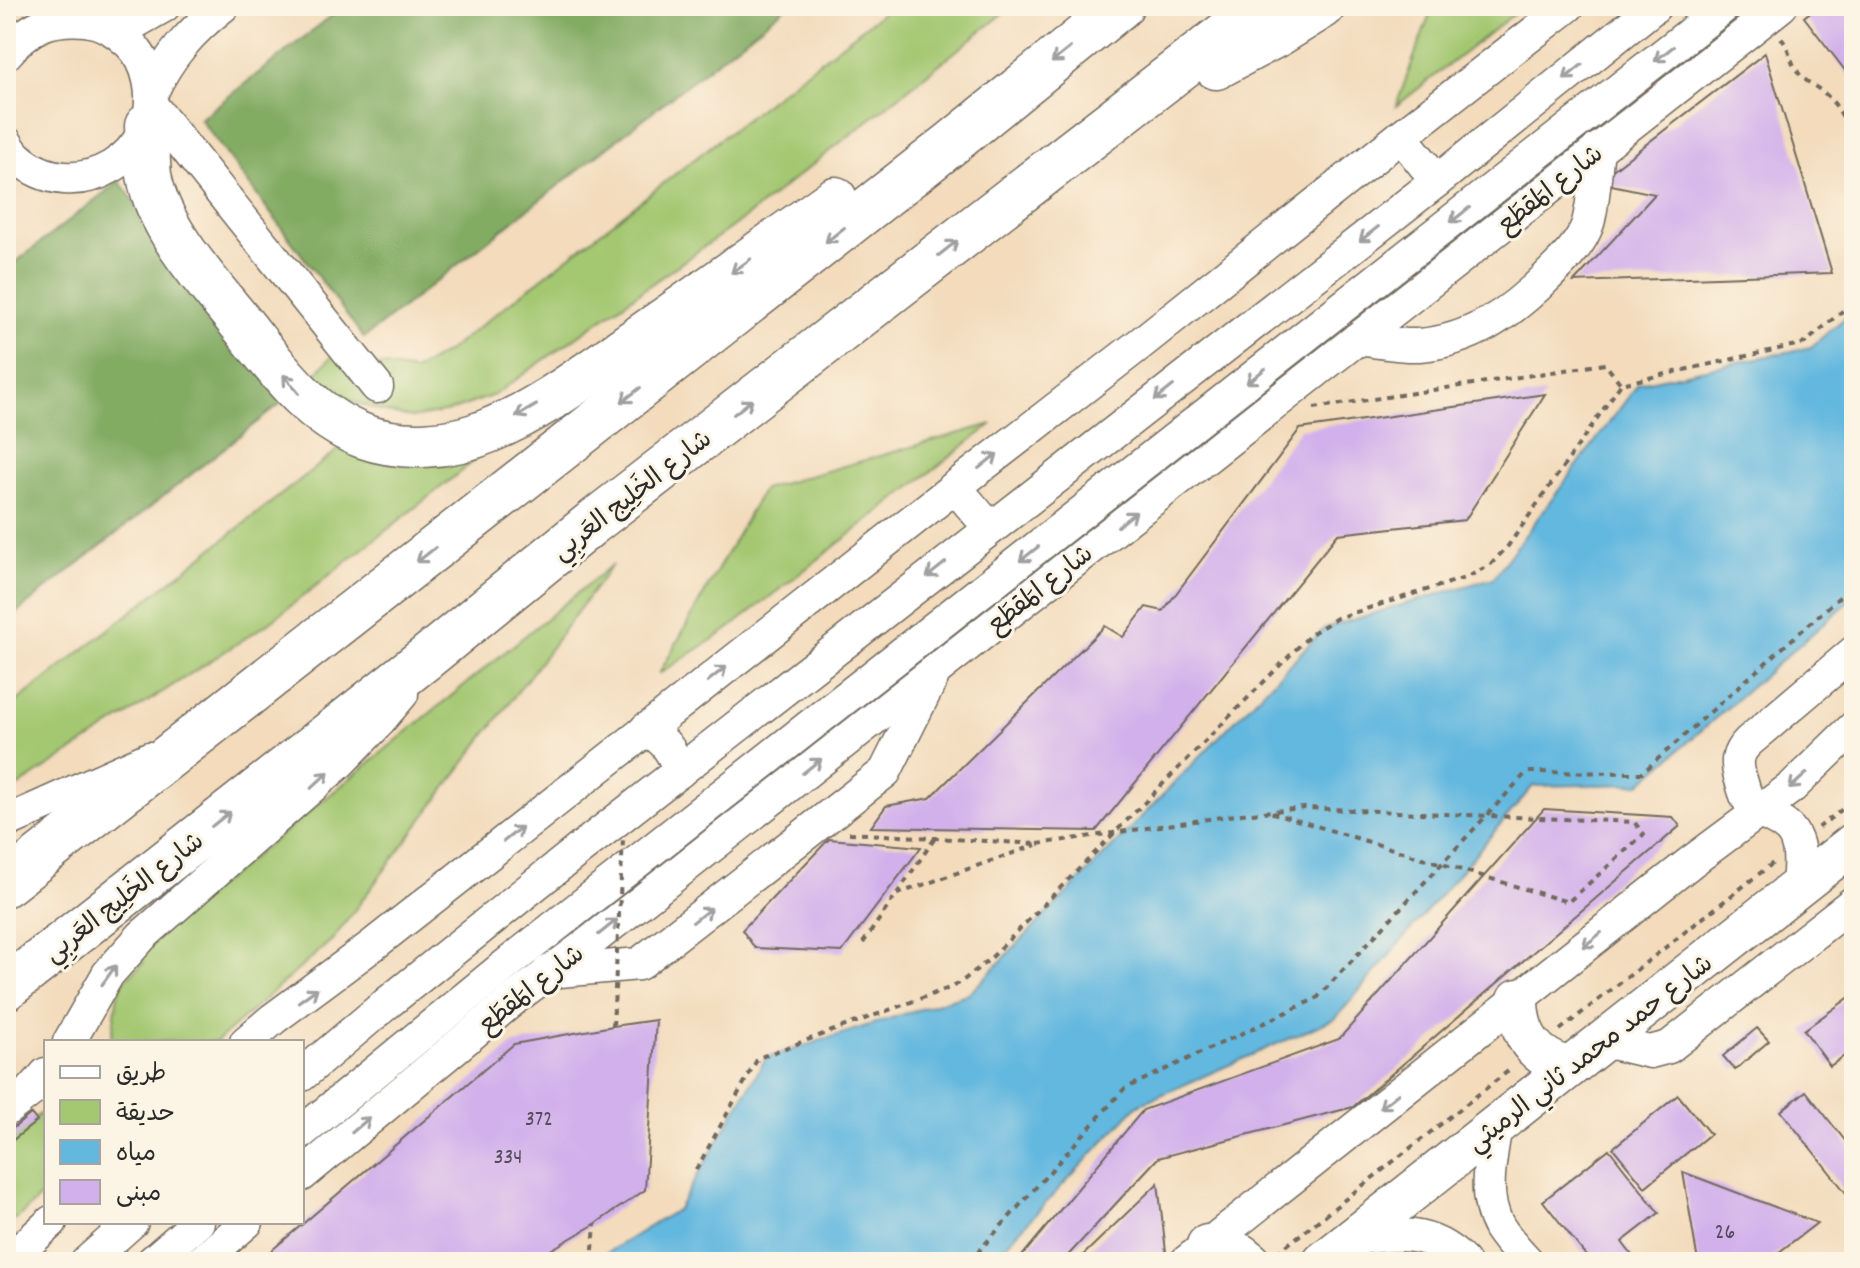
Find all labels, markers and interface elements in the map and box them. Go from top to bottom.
one-way arrow [1051,46,1071,64]
one-way arrow [1654,46,1675,63]
one-way arrow [1563,63,1584,81]
street label: شارع المَقطَع [1490,137,1612,244]
one-way arrow [1450,206,1471,224]
one-way arrow [1359,225,1380,242]
one-way arrow [825,226,846,243]
one-way arrow [937,239,958,256]
one-way arrow [731,258,753,274]
one-way arrow [1246,367,1267,384]
one-way arrow [282,374,300,395]
one-way arrow [1154,385,1175,402]
one-way arrow [621,386,642,404]
one-way arrow [731,398,753,415]
one-way arrow [515,403,538,419]
street label: شارع الخَلِيج العَربِي [545,422,722,572]
one-way arrow [977,453,998,470]
one-way arrow [1116,511,1137,528]
street label: شارع المَقطَع [980,537,1102,644]
one-way arrow [1019,545,1040,562]
one-way arrow [416,547,437,564]
one-way arrow [926,562,948,579]
one-way arrow [706,665,727,682]
one-way arrow [801,758,822,775]
one-way arrow [310,771,330,790]
one-way arrow [1788,771,1808,790]
one-way arrow [210,810,231,827]
street label: شارع الخَلِيج العَربِي [37,824,214,974]
one-way arrow [502,826,523,843]
one-way arrow [691,907,712,924]
one-way arrow [597,918,618,936]
one-way arrow [1582,931,1603,948]
street label: شارع المَقطَع [471,937,593,1044]
street label: شارع حمد محمد ثاني الرميثي [1460,947,1723,1163]
one-way arrow [101,965,117,987]
one-way arrow [297,986,318,1003]
legend [44,1040,304,1224]
text: طريق [116,1058,166,1092]
one-way arrow [1379,1093,1400,1110]
text: حديقة [116,1098,175,1132]
house number: 372 [525,1105,553,1136]
one-way arrow [351,1116,371,1134]
text: مياه [116,1138,156,1172]
house number: 334 [494,1143,522,1174]
text: مبنى [116,1178,161,1212]
house number: 26 [1715,1218,1735,1249]

